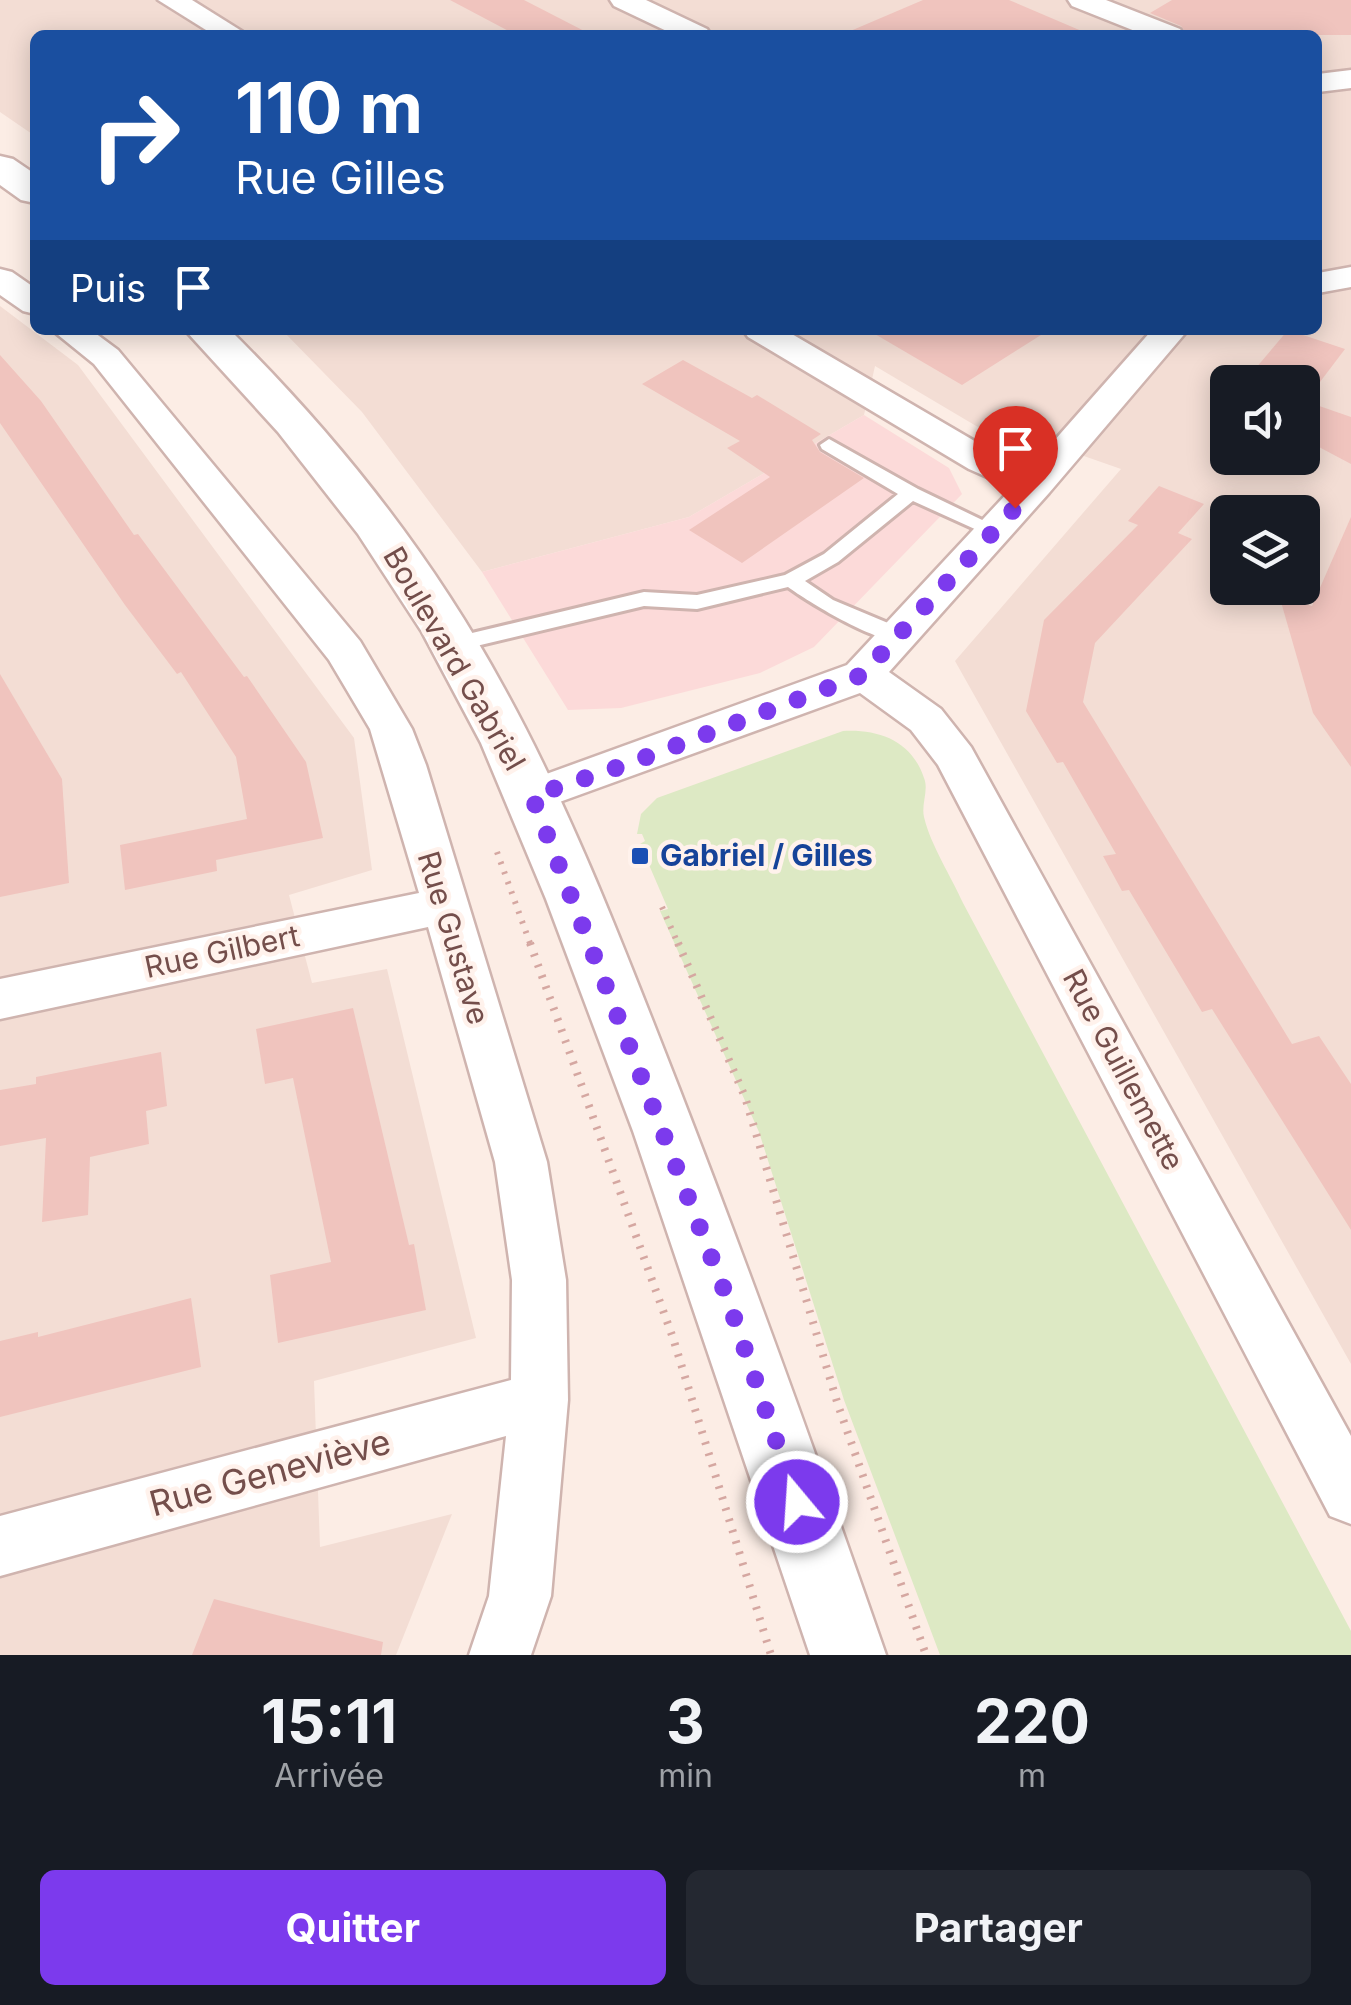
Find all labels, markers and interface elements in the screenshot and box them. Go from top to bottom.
text: 110 m [235,65,423,150]
icon: right [70,70,200,200]
text: Rue Gilles [235,150,446,205]
icon: arrive [166,260,221,315]
text: Puis [70,265,146,311]
map controls [1210,365,1320,605]
button: sound [1210,365,1320,475]
pin [973,406,1058,509]
icon: arrive [988,421,1043,476]
button: layers [1210,495,1320,605]
street label: Boulevard Gabriel [376,540,533,777]
place label: Gabriel / Gilles [660,837,873,873]
marker: Gabriel / Gilles [629,845,651,867]
street label: Rue Gustave [411,847,497,1029]
street label: Rue Gilbert [141,917,303,985]
street label: Rue Guillemette [1056,963,1192,1176]
street label: Rue Geneviève [145,1420,395,1524]
position arrow [745,1450,849,1554]
text: 15:11 [261,1685,397,1757]
text: 3 [666,1685,705,1757]
text: 220 [974,1685,1090,1757]
text: Arrivée [274,1756,384,1795]
text: min [658,1756,713,1795]
text: m [1018,1756,1046,1795]
button: Quitter [40,1870,666,1985]
button: Partager [686,1870,1311,1985]

